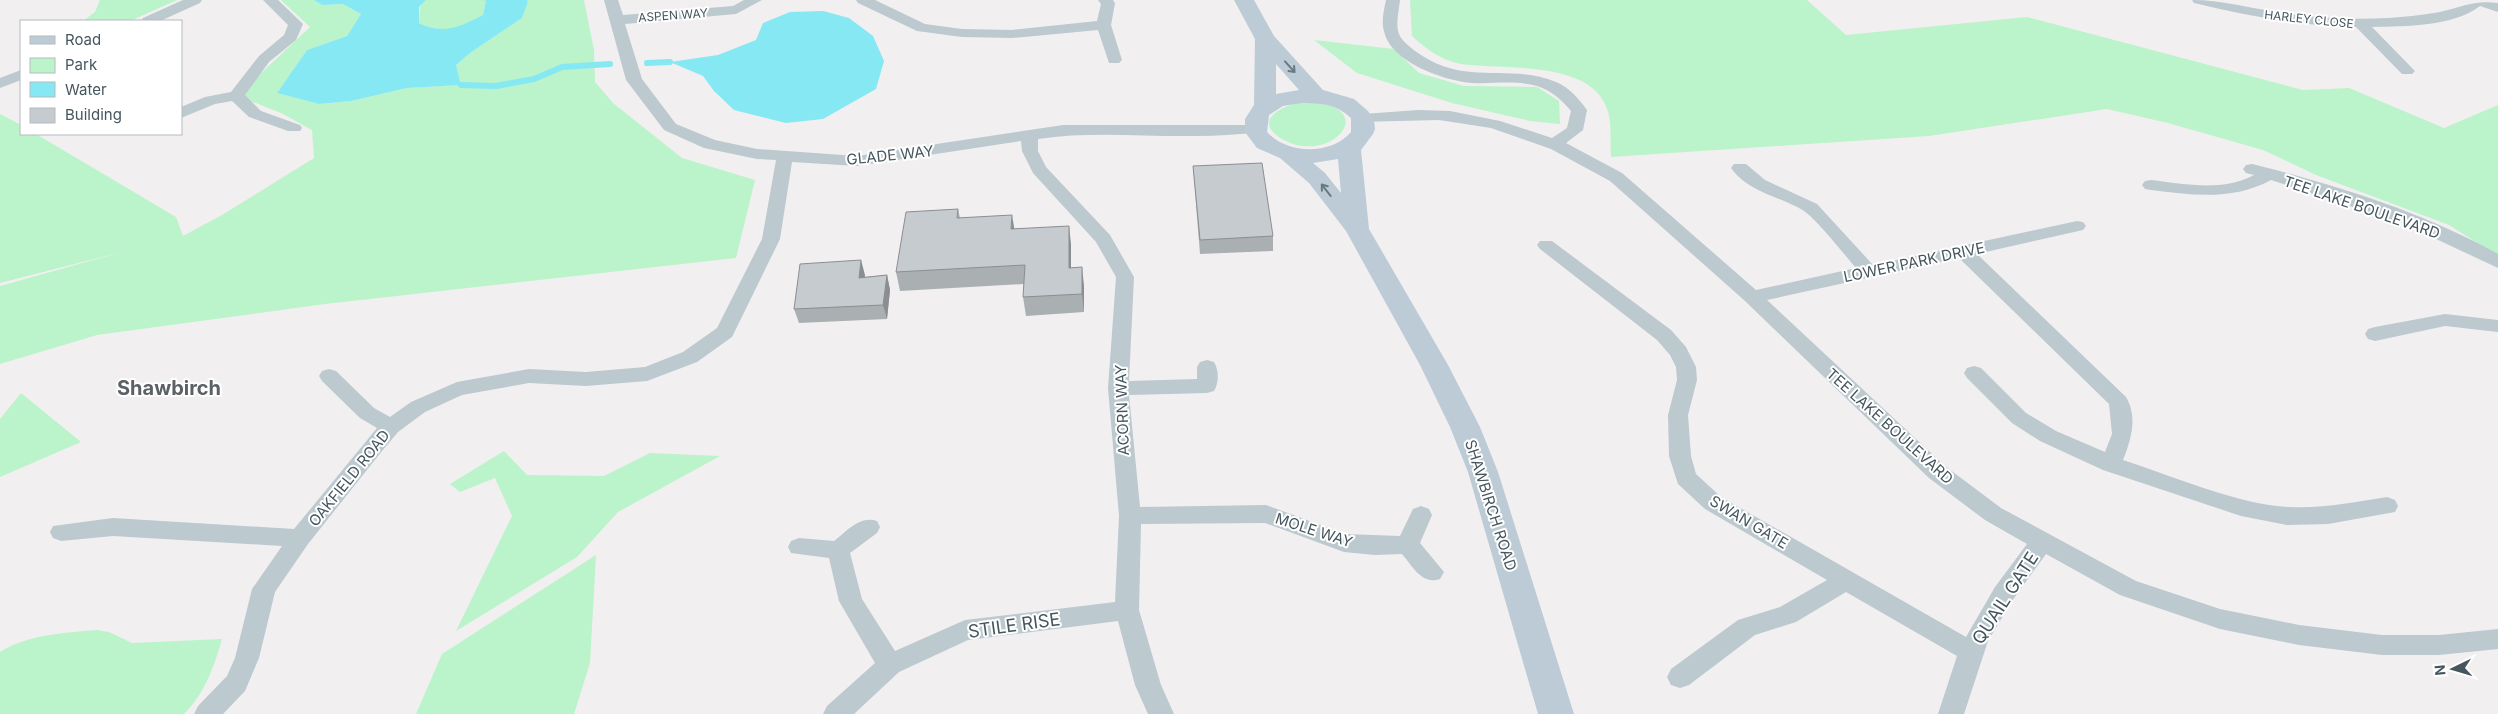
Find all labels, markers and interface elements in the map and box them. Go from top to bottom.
street label: ASPEN WAY [638,5,708,25]
street label: HARLEY CLOSE [2264,7,2354,31]
legend [20,20,182,135]
text: Road [65,30,101,49]
text: Park [65,55,98,74]
one-way arrow [1285,61,1296,74]
text: Water [65,80,107,99]
text: Building [65,105,122,124]
street label: GLADE WAY [846,141,934,169]
street label: TEE LAKE BOULEVARD [2281,171,2443,243]
one-way arrow [1321,184,1332,197]
street label: LOWER PARK DRIVE [1842,238,1986,286]
street label: ACORN WAY [1111,364,1133,456]
street label: TEE LAKE BOULEVARD [1823,364,1957,488]
district label: Shawbirch [117,376,221,400]
street label: OAKFIELD ROAD [304,426,394,530]
street label: SHAWBIRCH ROAD [1461,437,1521,573]
street label: SWAN GATE [1706,491,1792,553]
street label: MOLE WAY [1273,509,1355,551]
street label: QUAIL GATE [1967,548,2043,648]
street label: STILE RISE [967,608,1061,642]
north arrow [2428,644,2478,694]
text: N [2431,664,2448,676]

